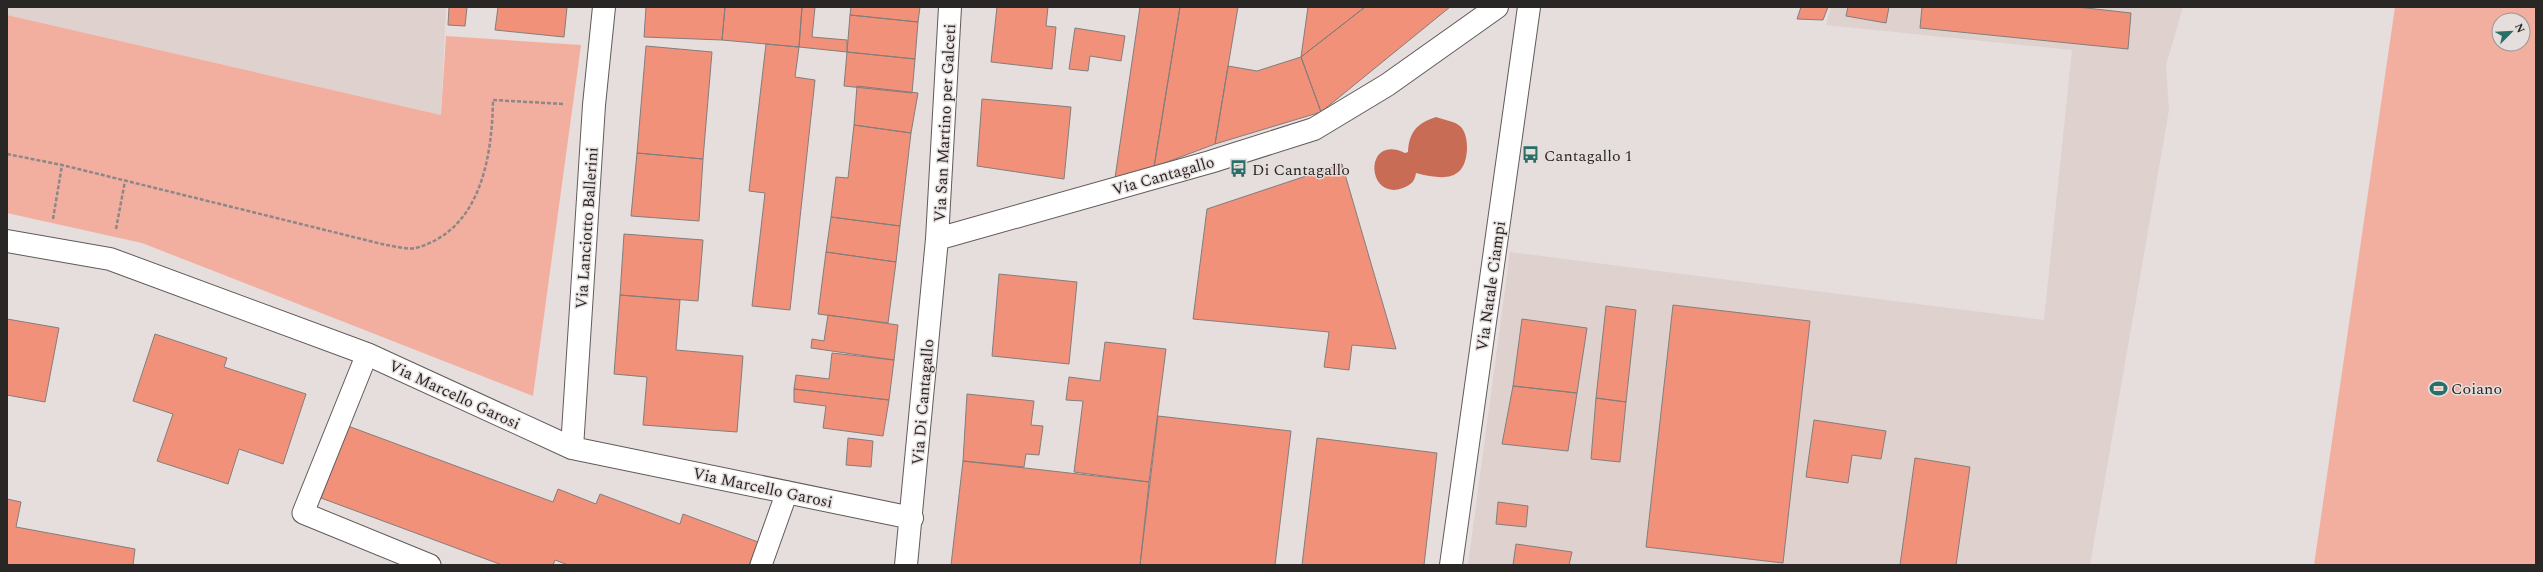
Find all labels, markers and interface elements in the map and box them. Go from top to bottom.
north arrow [2491,12,2531,52]
text: N [2510,21,2529,36]
street label: Via San Martino per Galceti [928,23,962,223]
place label: Cantagallo 1 [1544,144,1633,168]
bus stop icon: Cantagallo 1 [1521,145,1541,165]
street label: Via Lanciotto Ballerini [569,146,605,310]
street label: Via Cantagallo [1109,150,1217,202]
place label: Di Cantagallo [1252,158,1350,182]
bus stop icon: Di Cantagallo [1229,159,1249,179]
street label: Via Natale Ciampi [1470,219,1512,353]
street label: Via Di Cantagallo [906,338,940,466]
street label: Via Marcello Garosi [385,354,524,436]
place label: Coiano [2451,377,2502,401]
sports icon: Coiano [2428,378,2448,398]
street label: Via Marcello Garosi [691,461,835,515]

